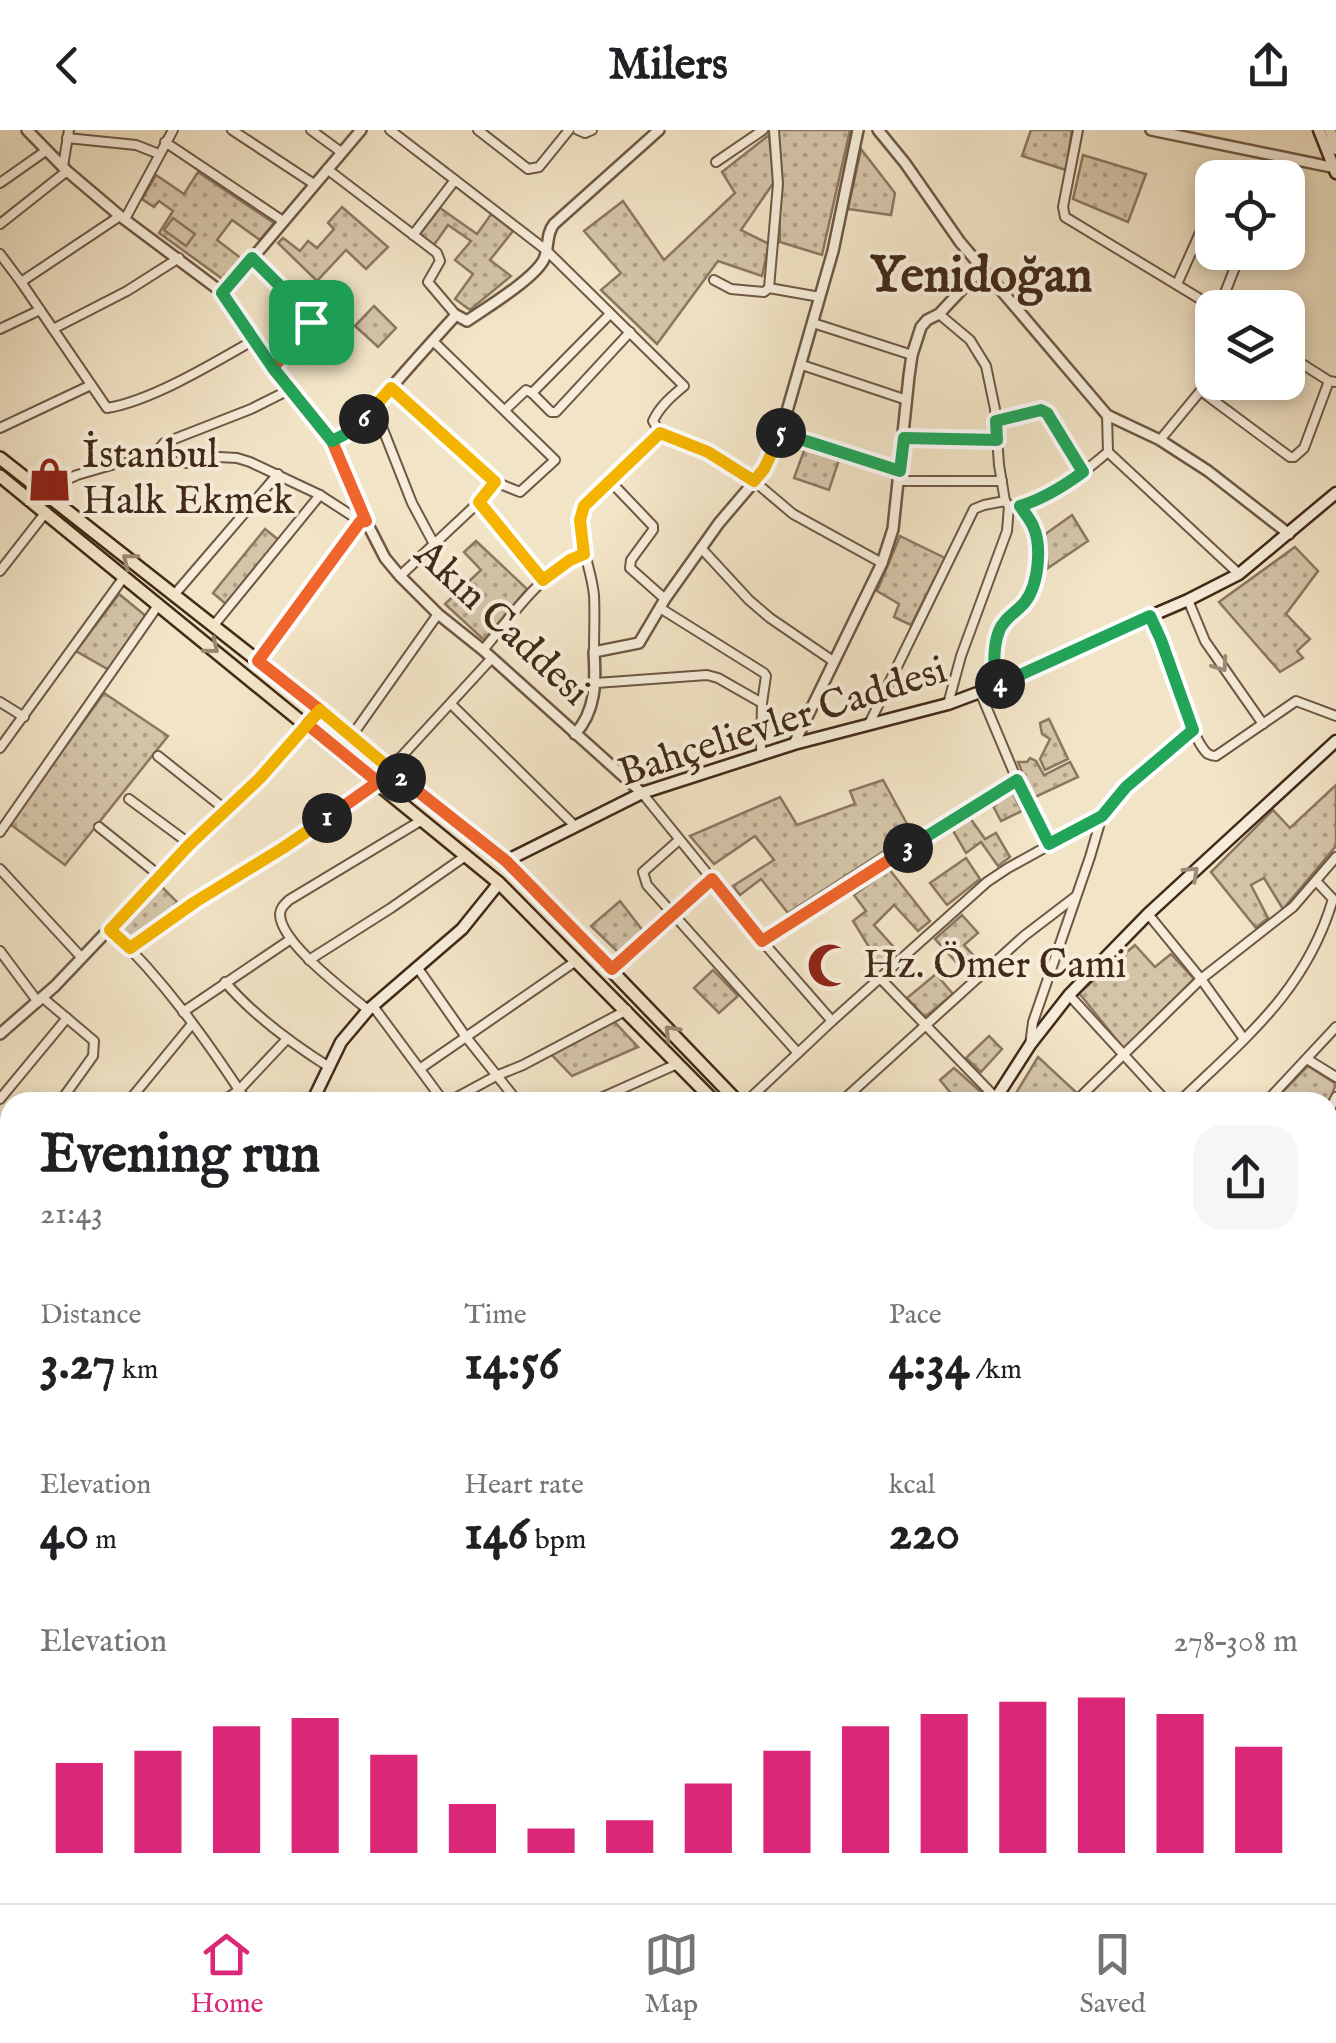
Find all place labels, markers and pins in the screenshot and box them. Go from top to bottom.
pin [269,280,354,365]
pin: 6 [339,394,389,444]
pin: 5 [756,408,806,458]
place label: İstanbul Halk Ekmek [82,430,295,528]
shop icon: İstanbul Halk Ekmek [25,455,73,503]
pin: 4 [975,659,1025,709]
pin: 2 [376,753,426,803]
pin: 1 [302,793,352,843]
pin: 3 [883,823,933,873]
place label: Hz. Ömer Cami [863,941,1126,992]
mosque icon: Hz. Ömer Cami [806,942,854,990]

